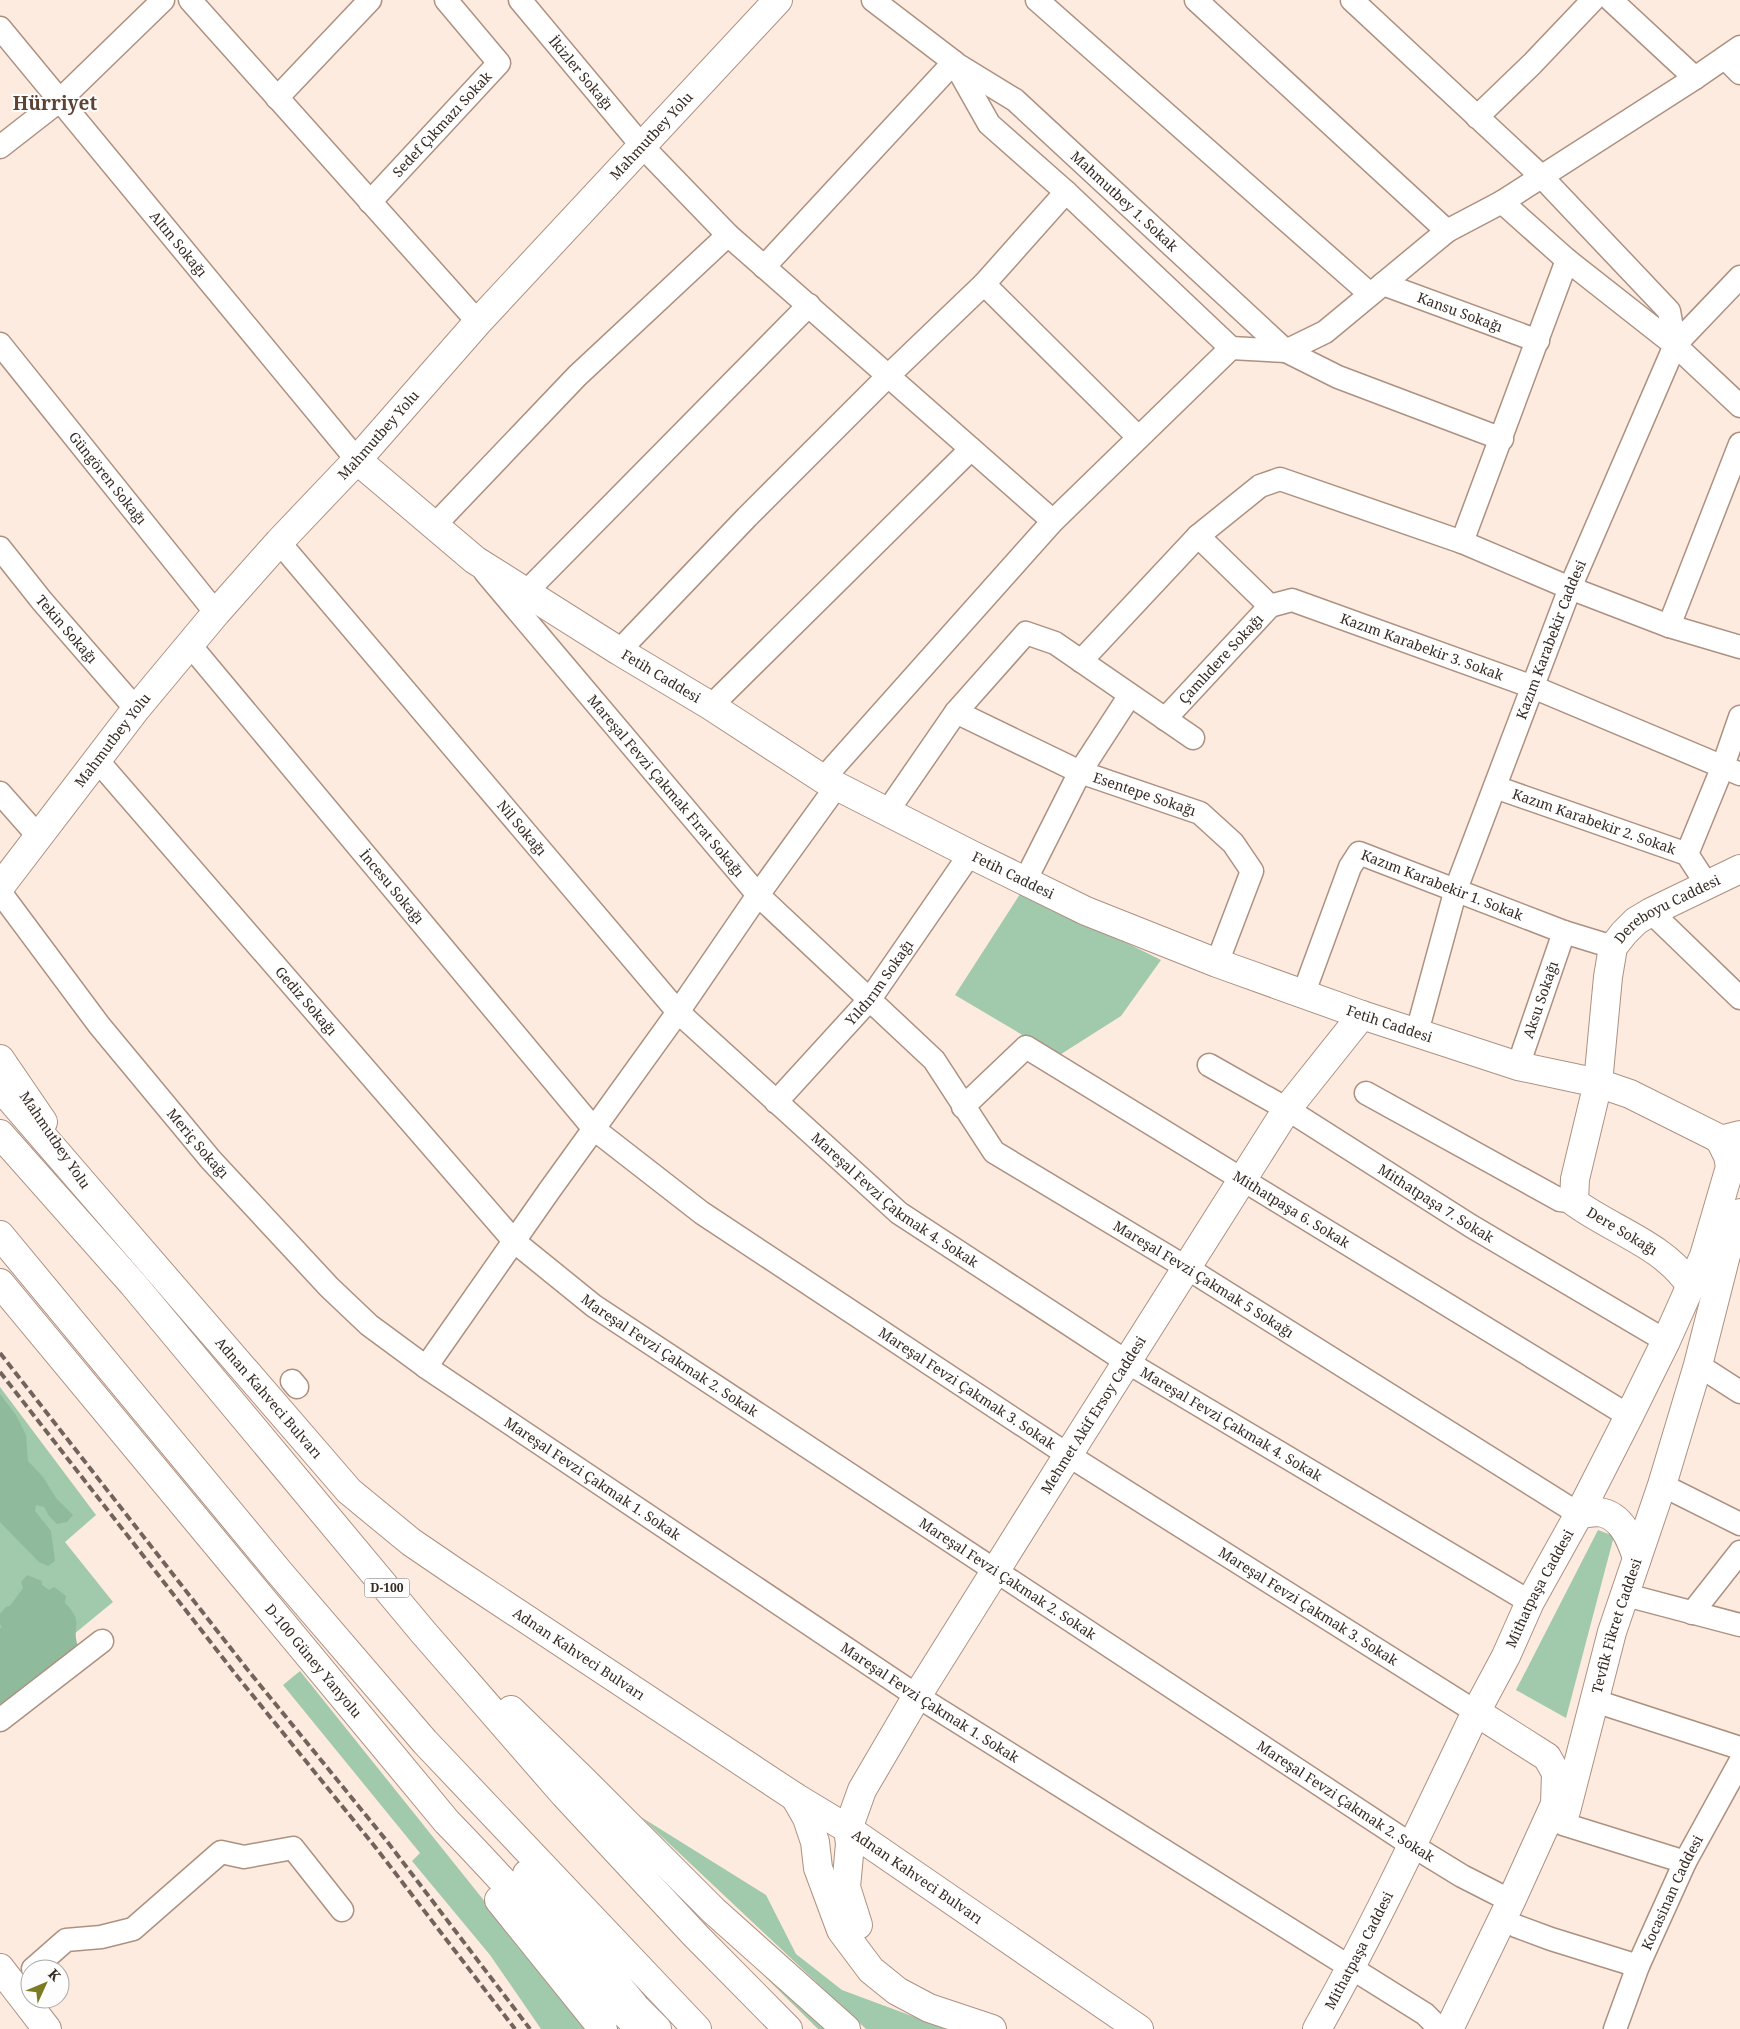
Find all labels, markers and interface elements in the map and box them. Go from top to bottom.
street label: İkizler Sokağı [545,32,618,114]
street label: Sedef Çıkmazı Sokak [388,66,496,181]
street label: Mahmutbey Yolu [605,87,697,184]
district label: Hürriyet [13,90,97,116]
street label: Mahmutbey 1. Sokak [1067,146,1183,256]
street label: Altın Sokağı [146,207,212,281]
street label: Kansu Sokağı [1415,287,1506,336]
street label: Mahmutbey Yolu [333,386,423,484]
street label: Güngören Sokağı [65,427,152,529]
street label: Kazım Karabekir Caddesi [1511,556,1590,722]
street label: Tekin Sokağı [32,591,102,667]
street label: Kazım Karabekir 3. Sokak [1338,608,1507,685]
street label: Çamlıdere Sokağı [1174,609,1267,708]
street label: Fetih Caddesi [618,645,705,707]
street label: Mahmutbey Yolu [70,689,154,791]
street label: Mareşal Fevzi Çakmak Fırat Sokağı [584,690,749,881]
street label: Esentepe Sokağı [1091,767,1199,820]
street label: Kazım Karabekir 2. Sokak [1510,784,1679,859]
street label: Nil Sokağı [493,796,551,860]
street label: İncesu Sokağı [356,845,429,928]
street label: Kazım Karabekir 1. Sokak [1358,845,1527,925]
street label: Fetih Caddesi [969,847,1058,903]
street label: Dereboyu Caddesi [1610,870,1723,947]
street label: Yıldırım Sokağı [840,935,917,1030]
street label: Aksu Sokağı [1518,958,1563,1041]
street label: Gediz Sokağı [271,962,342,1039]
street label: Fetih Caddesi [1344,1000,1435,1047]
street label: Mahmutbey Yolu [16,1087,95,1192]
street label: Meriç Sokağı [163,1104,234,1182]
street label: Mareşal Fevzi Çakmak 4. Sokak [807,1128,983,1272]
street label: Mithatpaşa 7. Sokak [1375,1159,1498,1247]
street label: Mithatpaşa 6. Sokak [1230,1166,1354,1252]
street label: Dere Sokağı [1583,1202,1662,1259]
street label: Mareşal Fevzi Çakmak 5 Sokağı [1110,1216,1298,1342]
street label: Mareşal Fevzi Çakmak 2. Sokak [577,1289,763,1421]
street label: Mareşal Fevzi Çakmak 3. Sokak [875,1322,1060,1454]
street label: Mehmet Akif Ersoy Caddesi [1036,1332,1150,1497]
street label: Adnan Kahveci Bulvarı [211,1333,327,1463]
street label: Mareşal Fevzi Çakmak 4. Sokak [1137,1362,1327,1486]
street label: Mareşal Fevzi Çakmak 1. Sokak [501,1412,685,1545]
street label: Mareşal Fevzi Çakmak 2. Sokak [916,1513,1101,1644]
street label: Mithatpaşa Caddesi [1501,1525,1578,1651]
street label: Mareşal Fevzi Çakmak 3. Sokak [1215,1542,1403,1670]
street label: Tevfik Fikret Caddesi [1587,1555,1646,1695]
road number: D-100 [364,1579,410,1598]
street label: D-100 Güney Yanyolu [261,1600,367,1722]
street label: Adnan Kahveci Bulvarı [510,1603,649,1704]
street label: Mareşal Fevzi Çakmak 1. Sokak [837,1638,1024,1767]
street label: Mareşal Fevzi Çakmak 2. Sokak [1254,1736,1439,1866]
street label: Adnan Kahveci Bulvarı [848,1825,987,1928]
street label: Kocasinan Caddesi [1637,1831,1707,1953]
street label: Mithatpaşa Caddesi [1320,1888,1397,2013]
north arrow [20,1959,70,2009]
text: K [44,1964,66,1985]

